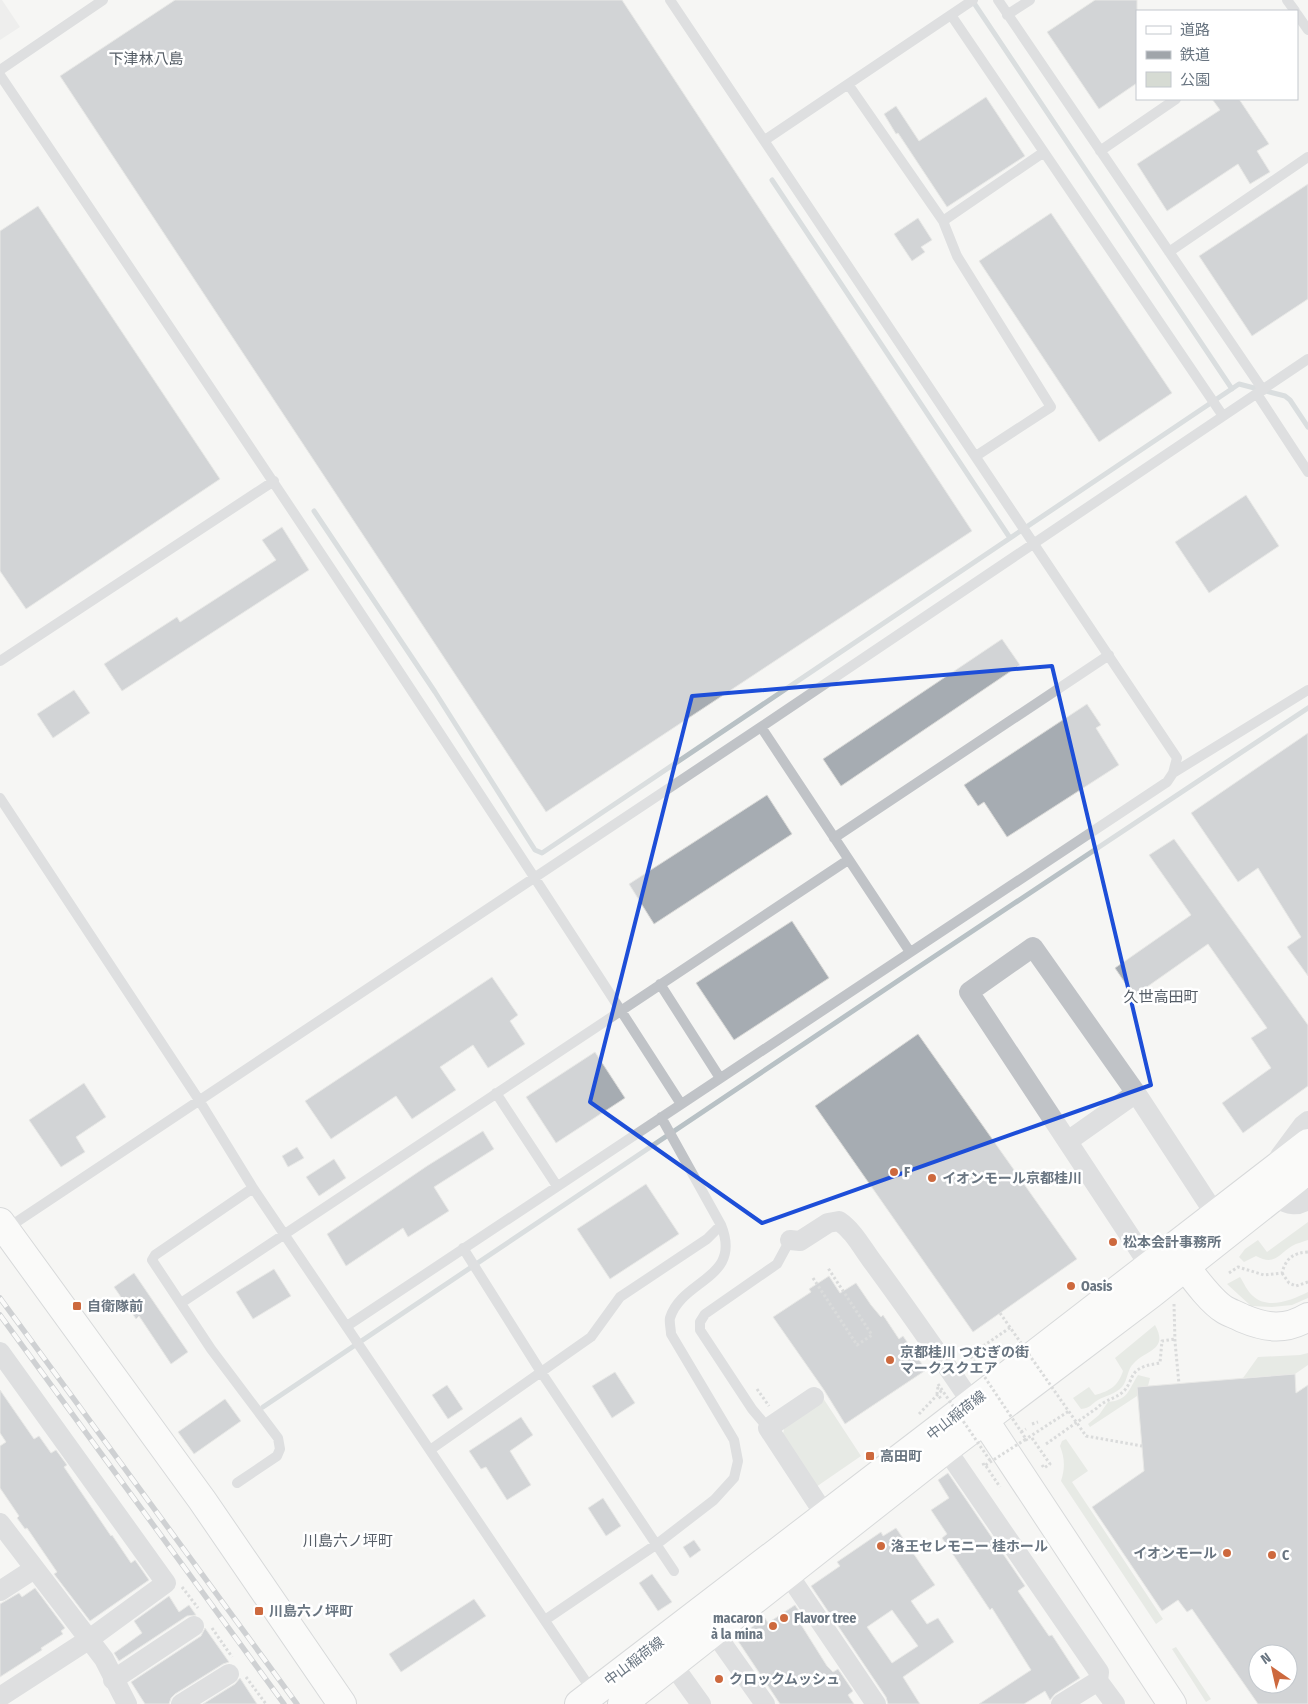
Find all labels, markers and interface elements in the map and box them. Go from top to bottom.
legend [1136,10,1298,100]
text: 道路 [1180,21,1210,39]
text: 鉄道 [1180,46,1210,64]
district label: 下津林八島 [108,50,184,68]
text: 公園 [1180,71,1210,89]
district label: 久世高田町 [1123,988,1199,1006]
place label: F [904,1164,911,1181]
marker: F [888,1166,900,1178]
place label: イオンモール京都桂川 [942,1170,1082,1187]
marker: イオンモール京都桂川 [926,1172,938,1184]
place label: 松本会計事務所 [1123,1234,1221,1251]
marker: 松本会計事務所 [1107,1236,1119,1248]
place label: Oasis [1081,1278,1112,1295]
marker: Oasis [1065,1280,1077,1292]
place label: 自衛隊前 [87,1298,143,1315]
marker: 自衛隊前 [71,1300,83,1312]
place label: 京都桂川 つむぎの街 マークスクエア [900,1344,1029,1377]
marker: 京都桂川 つむぎの街 マークスクエア [884,1354,896,1366]
street label: 中山稲荷線 [923,1387,989,1444]
place label: 高田町 [880,1448,922,1465]
marker: 高田町 [864,1450,876,1462]
district label: 川島六ノ坪町 [303,1532,393,1550]
place label: 洛王セレモニー 桂ホール [891,1538,1048,1555]
marker: 洛王セレモニー 桂ホール [875,1540,887,1552]
place label: イオンモール [1133,1545,1217,1562]
marker: イオンモール [1221,1547,1233,1559]
place label: C [1282,1547,1290,1564]
marker: C [1266,1549,1278,1561]
place label: 川島六ノ坪町 [269,1603,353,1620]
marker: 川島六ノ坪町 [253,1605,265,1617]
place label: macaron à la mina [711,1610,763,1643]
place label: Flavor tree [794,1610,856,1627]
marker: Flavor tree [778,1612,790,1624]
marker: macaron à la mina [767,1620,779,1632]
street label: 中山稲荷線 [601,1634,667,1689]
north arrow [1248,1644,1298,1694]
text: N [1258,1649,1274,1668]
place label: クロックムッシュ [729,1671,840,1688]
marker: クロックムッシュ [713,1673,725,1685]

